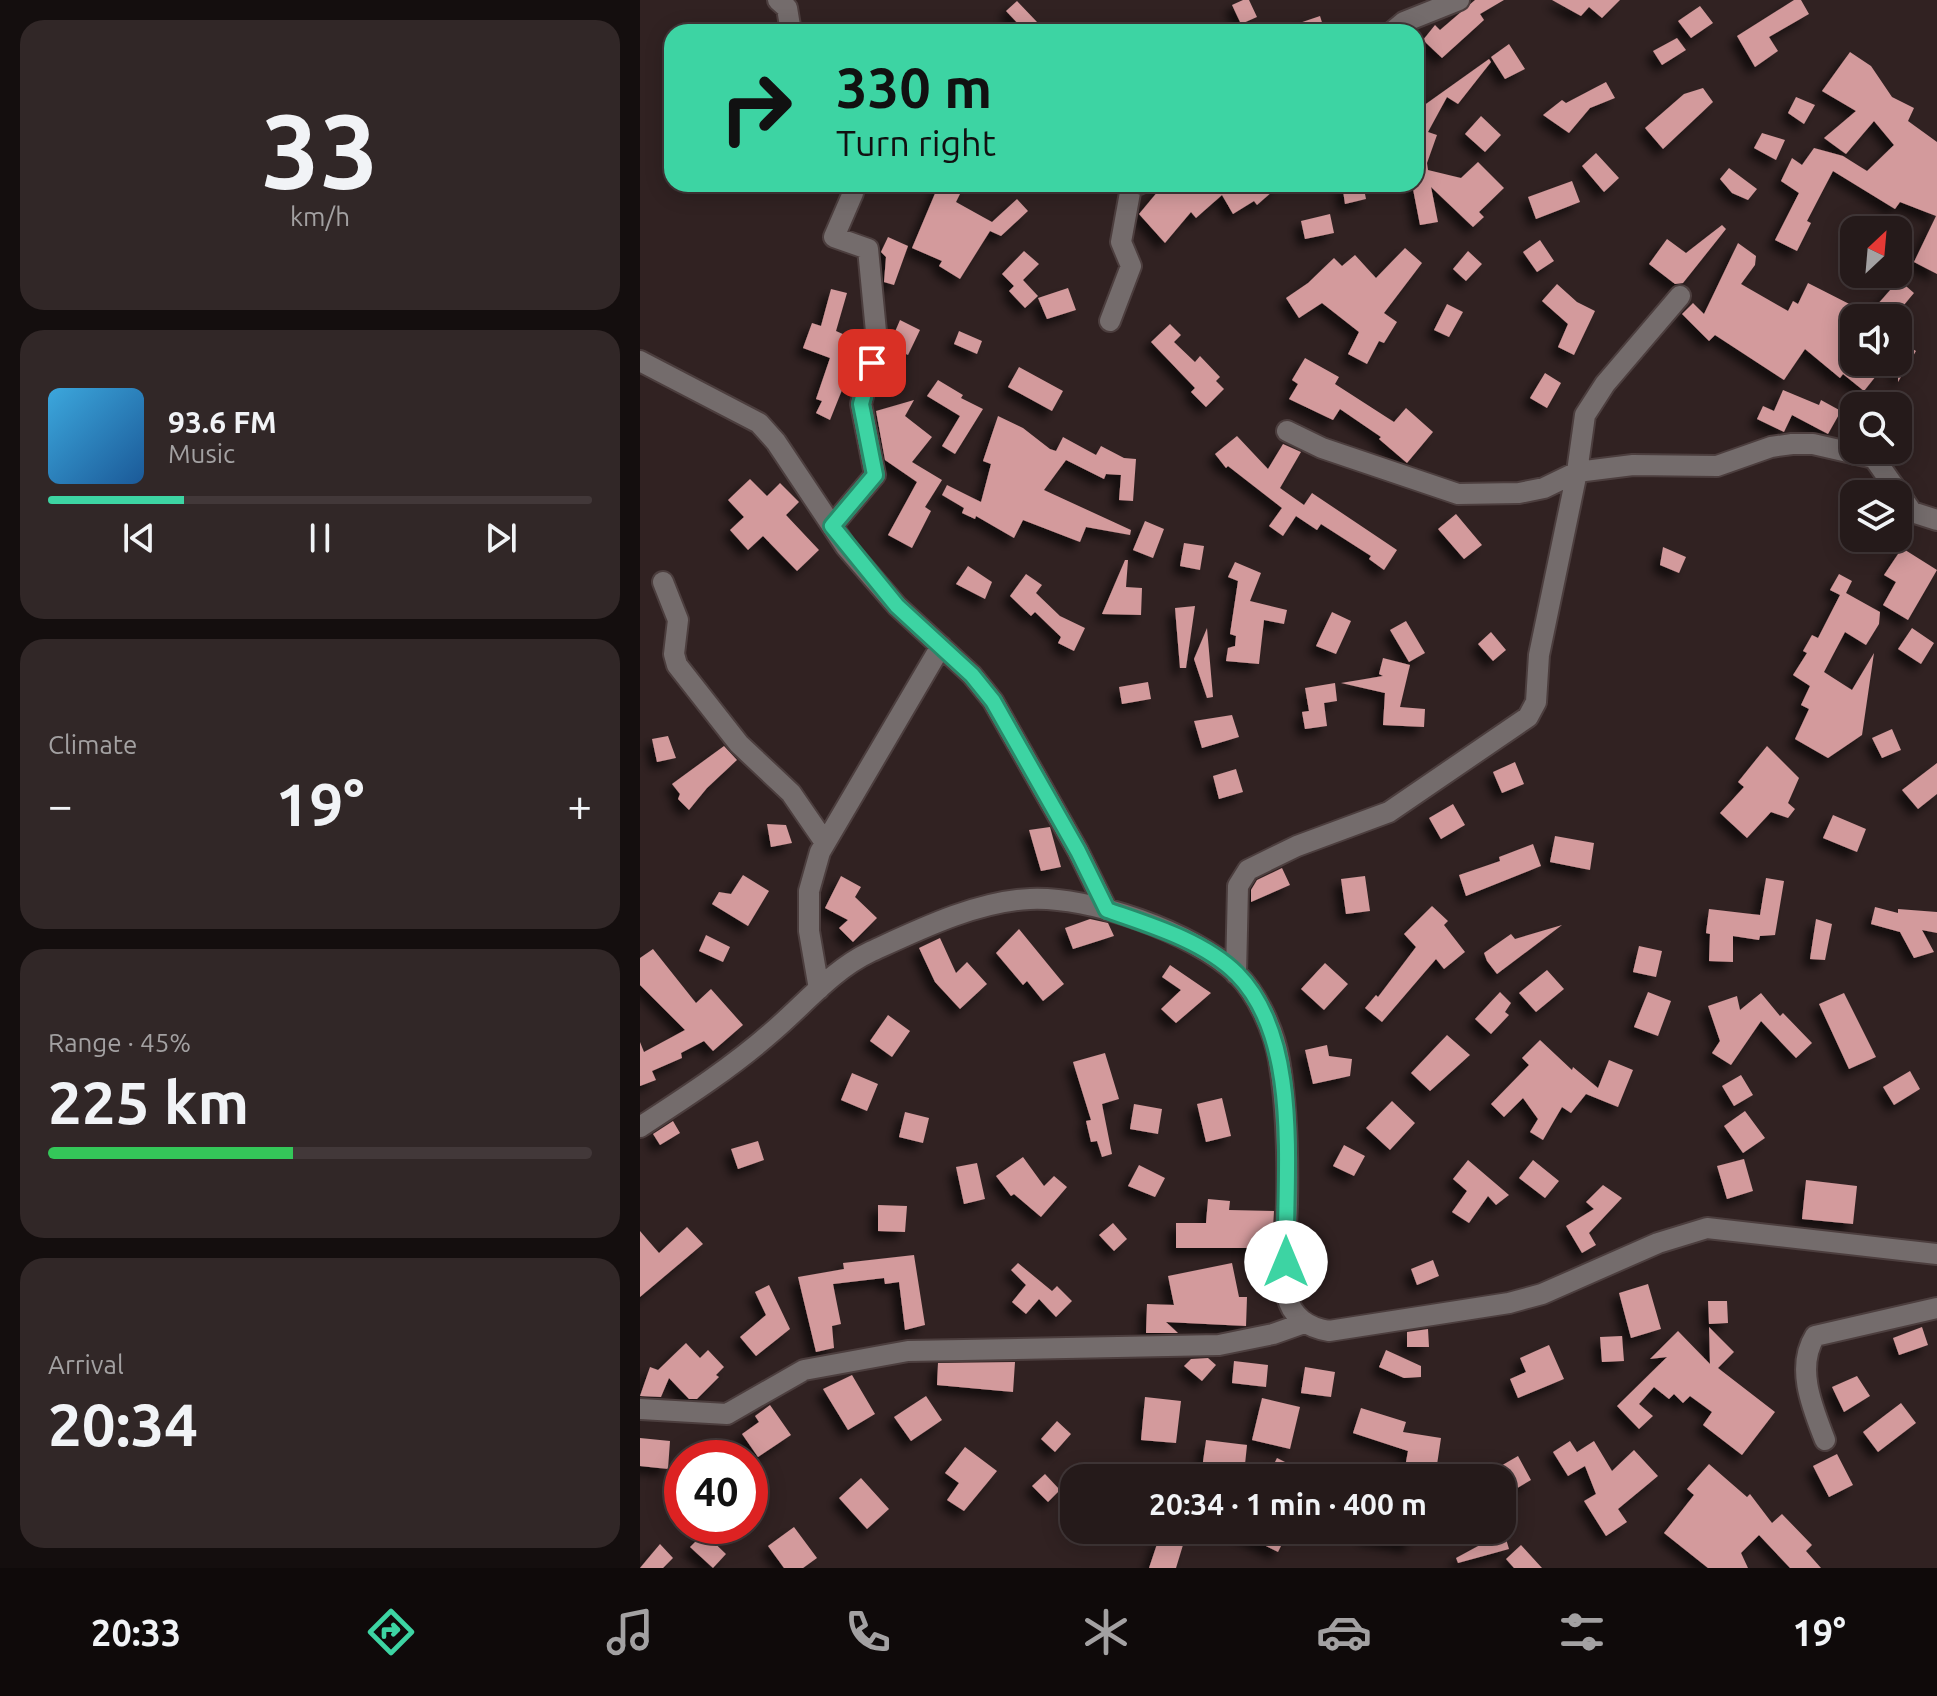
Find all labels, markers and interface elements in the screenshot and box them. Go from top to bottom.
icon: right [704,56,808,160]
text: 330 m [836,56,992,119]
text: 33 [261,91,379,208]
text: Turn right [836,122,996,163]
text: km/h [290,202,350,231]
north arrow [1840,216,1912,288]
map controls [1840,216,1912,552]
button: sound [1840,304,1912,376]
pin [838,329,906,397]
icon: arrive [850,341,894,385]
button: search [1840,392,1912,464]
text: 93.6 FM [168,405,277,439]
text: Music [168,439,235,468]
button: layers [1840,480,1912,552]
icon: previous [117,516,161,560]
icon: pause [298,516,342,560]
icon: next [479,516,523,560]
text: Climate [48,730,137,759]
text: 19° [276,770,364,837]
text: − [48,780,73,829]
text: + [567,780,592,829]
text: Range · 45% [48,1028,191,1057]
text: 225 km [48,1068,249,1135]
position arrow [1244,1220,1328,1304]
text: Arrival [48,1350,124,1379]
text: 20:34 [48,1390,198,1457]
speed limit sign: 40 [664,1440,768,1544]
text: 20:34 · 1 min · 400 m [1149,1487,1427,1521]
icon: directions [363,1604,419,1660]
icon: music [602,1604,658,1660]
icon: phone [840,1604,896,1660]
icon: climate [1078,1604,1134,1660]
icon: car [1316,1604,1372,1660]
icon: filters [1554,1604,1610,1660]
text: 20:33 [91,1612,181,1653]
text: 19° [1792,1612,1846,1653]

